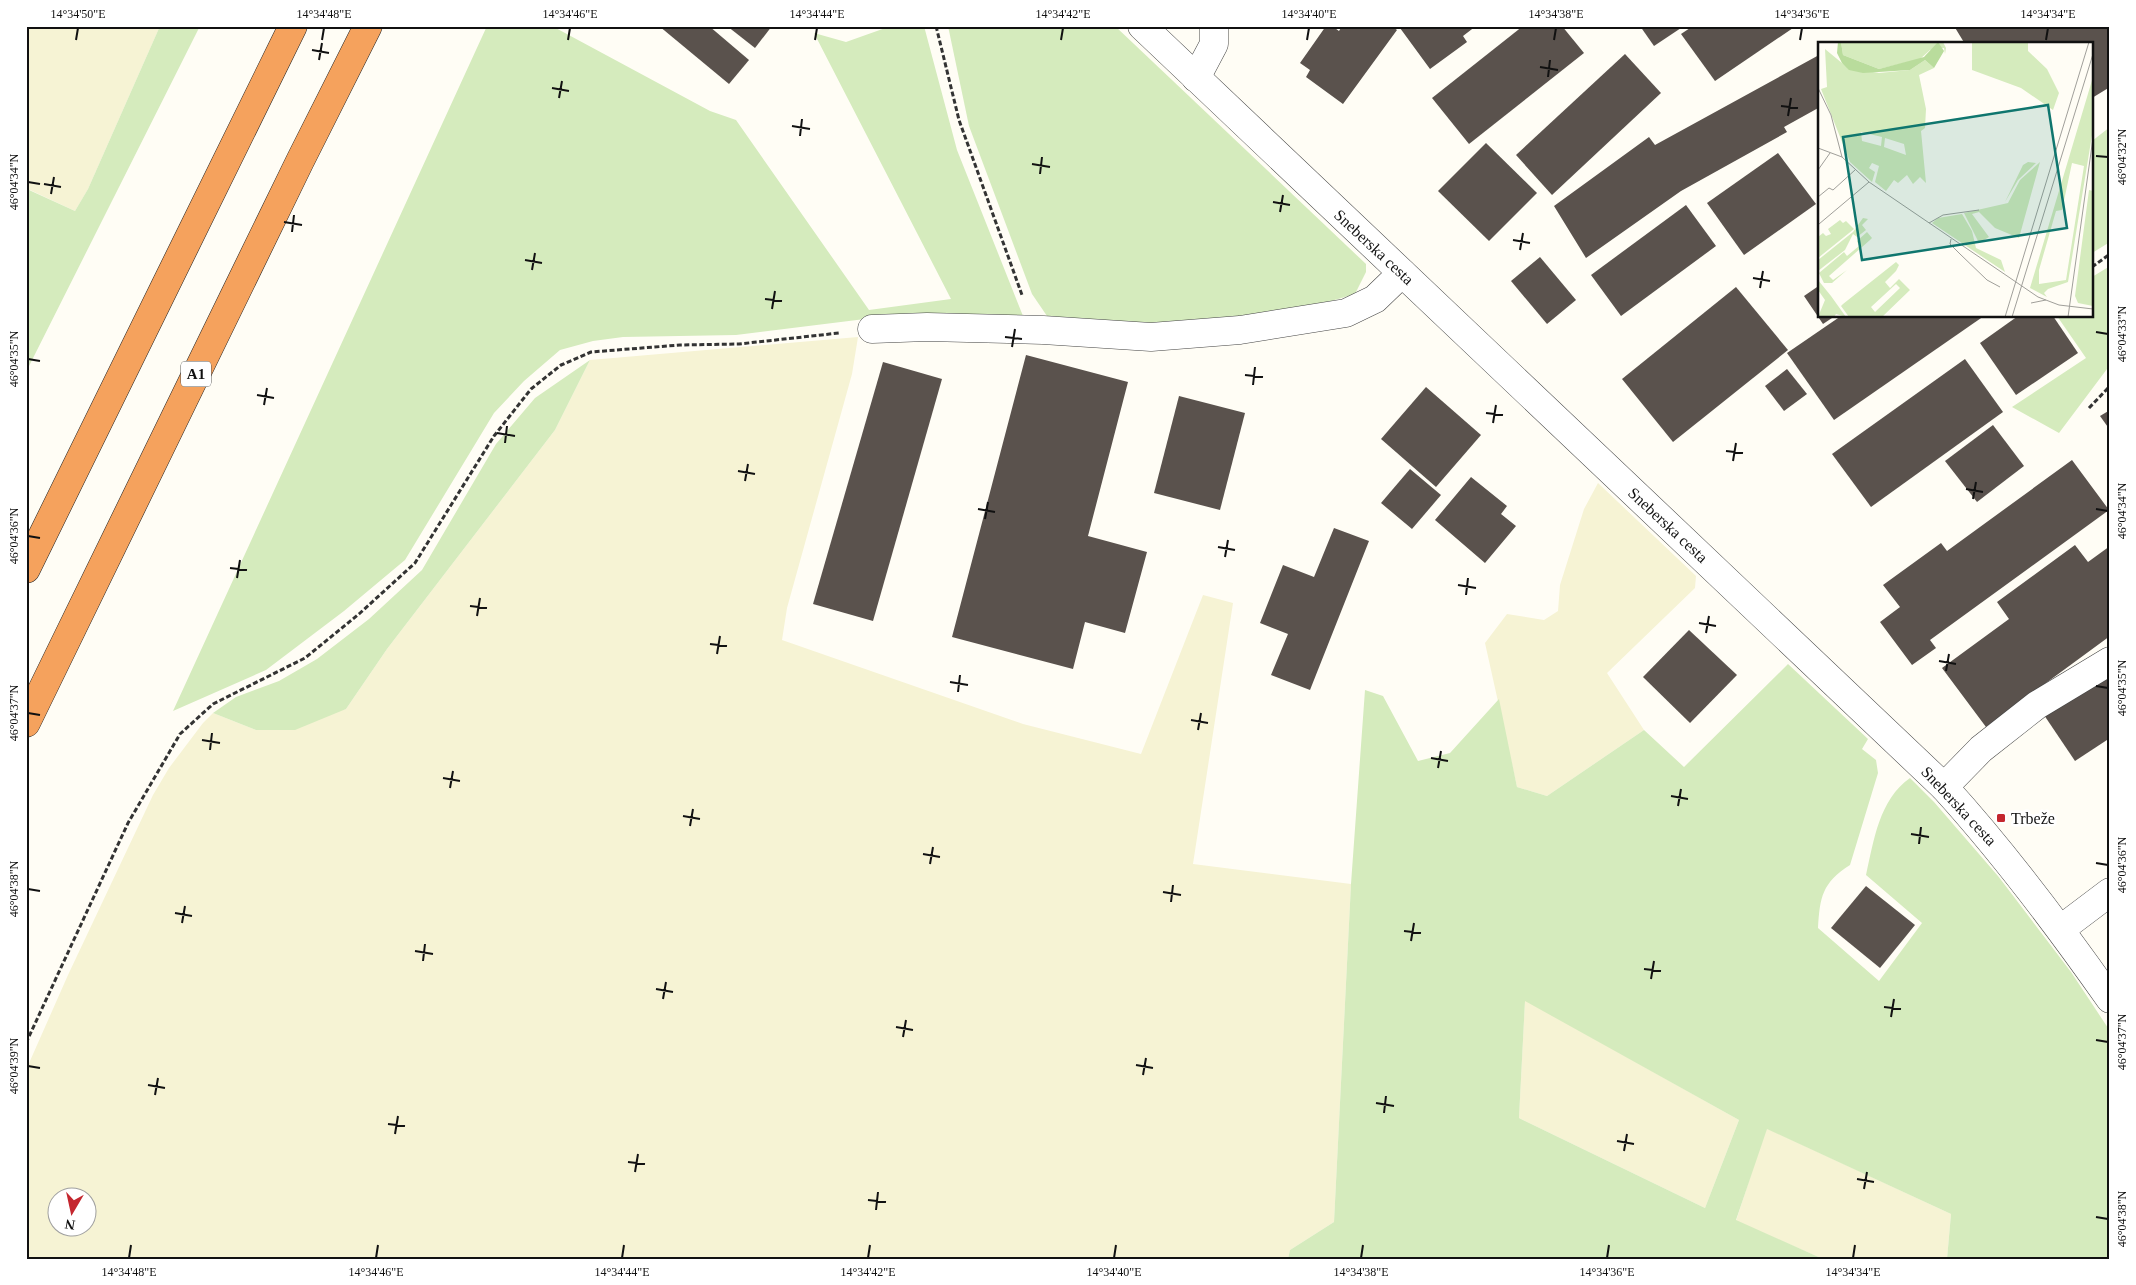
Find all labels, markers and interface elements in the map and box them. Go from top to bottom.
text: 14°34'50"E [50,7,106,21]
text: 14°34'48"E [296,7,352,21]
text: 14°34'46"E [542,7,598,21]
text: 14°34'44"E [789,7,845,21]
text: 14°34'42"E [1035,7,1091,21]
text: 14°34'40"E [1281,7,1337,21]
text: 14°34'38"E [1528,7,1584,21]
text: 14°34'36"E [1774,7,1830,21]
text: 14°34'34"E [2020,7,2076,21]
inset map [1818,42,2094,318]
text: 46°04'32"N [2115,128,2129,185]
text: 46°04'34"N [7,153,21,210]
street label: Sneberska cesta [1331,206,1417,288]
text: 46°04'33"N [2115,305,2129,362]
text: 46°04'35"N [7,330,21,387]
road number: A1 [181,362,211,386]
text: 46°04'34"N [2115,482,2129,539]
street label: Sneberska cesta [1625,484,1711,566]
text: 46°04'36"N [7,507,21,564]
text: 46°04'35"N [2115,659,2129,716]
text: 46°04'37"N [7,684,21,741]
street label: Sneberska cesta [1918,763,2000,849]
place label: Trbeže [2011,810,2055,827]
marker: Trbeže [1995,812,2007,824]
text: 46°04'36"N [2115,836,2129,893]
text: 46°04'38"N [7,860,21,917]
text: 46°04'37"N [2115,1013,2129,1070]
text: 46°04'39"N [7,1037,21,1094]
north arrow [48,1188,98,1238]
text: 46°04'38"N [2115,1190,2129,1247]
text: N [64,1216,76,1233]
text: 14°34'48"E [101,1265,157,1279]
text: 14°34'46"E [348,1265,404,1279]
text: 14°34'44"E [594,1265,650,1279]
text: 14°34'42"E [840,1265,896,1279]
text: 14°34'40"E [1086,1265,1142,1279]
text: 14°34'38"E [1333,1265,1389,1279]
text: 14°34'36"E [1579,1265,1635,1279]
text: 14°34'34"E [1825,1265,1881,1279]

